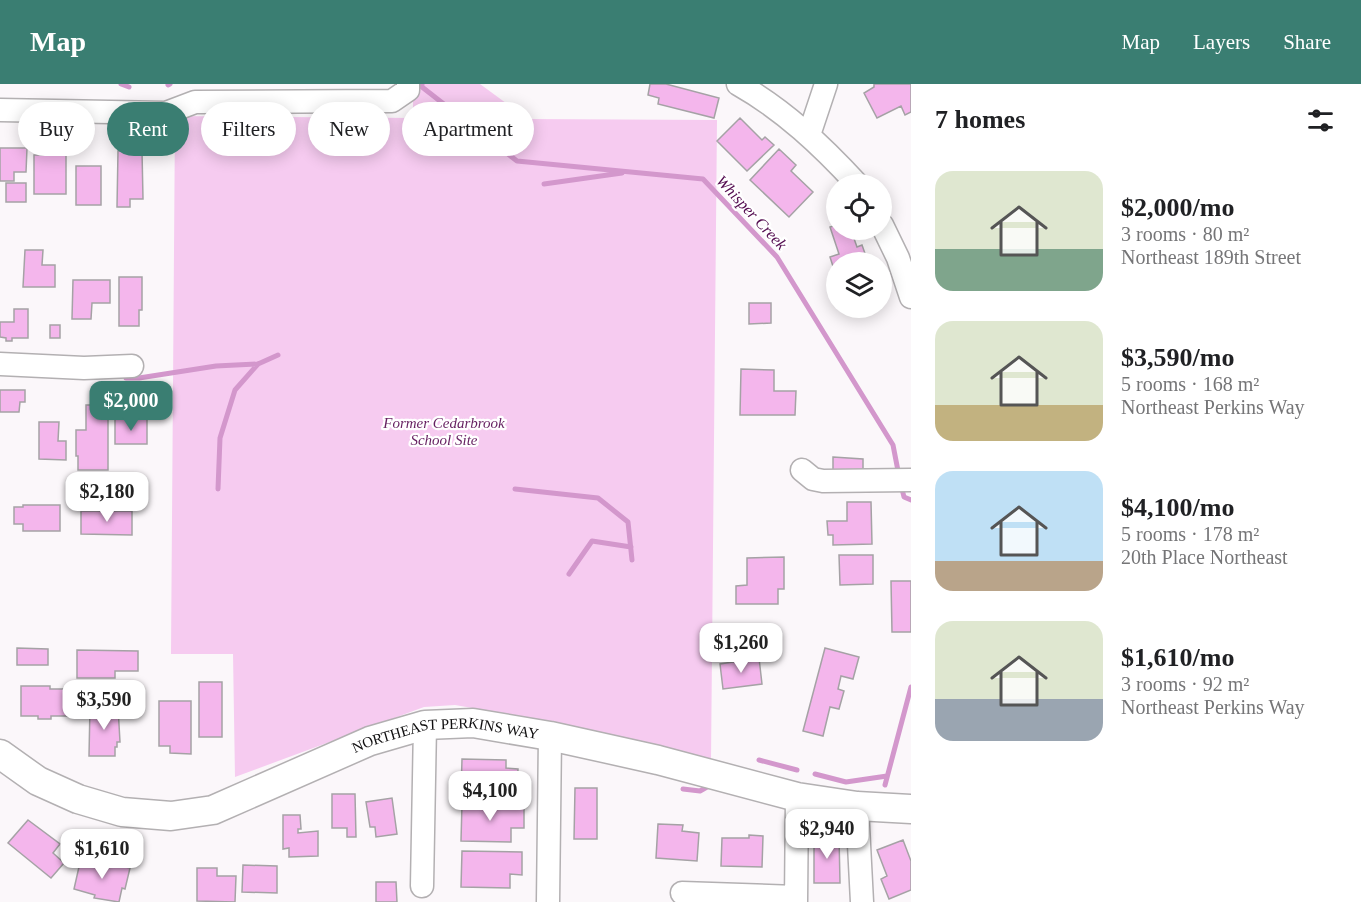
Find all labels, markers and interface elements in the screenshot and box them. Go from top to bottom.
text: Map [30,26,86,57]
text: Map [1122,30,1160,54]
text: Layers [1193,30,1250,54]
text: Share [1283,30,1331,54]
chip: Buy [18,102,95,156]
chip: Rent [107,102,189,156]
chip: Filters [201,102,296,156]
chip: New [308,102,390,156]
chip: Apartment [402,102,534,156]
icon: filters [1304,104,1337,137]
text: 7 homes [935,105,1025,134]
water label: Whisper Creek [712,172,791,254]
map controls [826,174,892,318]
button: locate [826,174,892,240]
text: $2,000/mo [1121,193,1234,222]
icon: home [983,195,1055,267]
text: 3 rooms · 80 m² [1121,223,1249,245]
text: Northeast 189th Street [1121,246,1301,268]
button: layers [826,252,892,318]
text: $3,590/mo [1121,343,1234,372]
icon: home [983,345,1055,417]
text: 5 rooms · 168 m² [1121,373,1259,395]
pin: $2,000 [82,381,180,432]
text: $2,000 [104,389,159,411]
text: Northeast Perkins Way [1121,396,1305,418]
park label: Former Cedarbrook School Site [382,415,505,448]
pin: $2,180 [58,472,156,523]
text: $2,180 [80,480,135,502]
text: $4,100/mo [1121,493,1234,522]
icon: home [983,495,1055,567]
text: 5 rooms · 178 m² [1121,523,1259,545]
text: 20th Place Northeast [1121,546,1288,568]
pin: $1,260 [692,623,790,674]
text: $1,260 [714,631,769,653]
text: $1,610/mo [1121,643,1234,672]
icon: home [983,645,1055,717]
text: 3 rooms · 92 m² [1121,673,1249,695]
pin: $3,590 [55,680,153,731]
text: $3,590 [77,688,132,710]
text: Northeast Perkins Way [1121,696,1305,718]
street label: NORTHEAST PERKINS WAY [350,714,540,756]
pin: $4,100 [441,771,539,822]
text: $4,100 [463,779,518,801]
pin: $2,940 [778,809,876,860]
text: $2,940 [800,817,855,839]
pin: $1,610 [53,829,151,880]
text: $1,610 [75,837,130,859]

